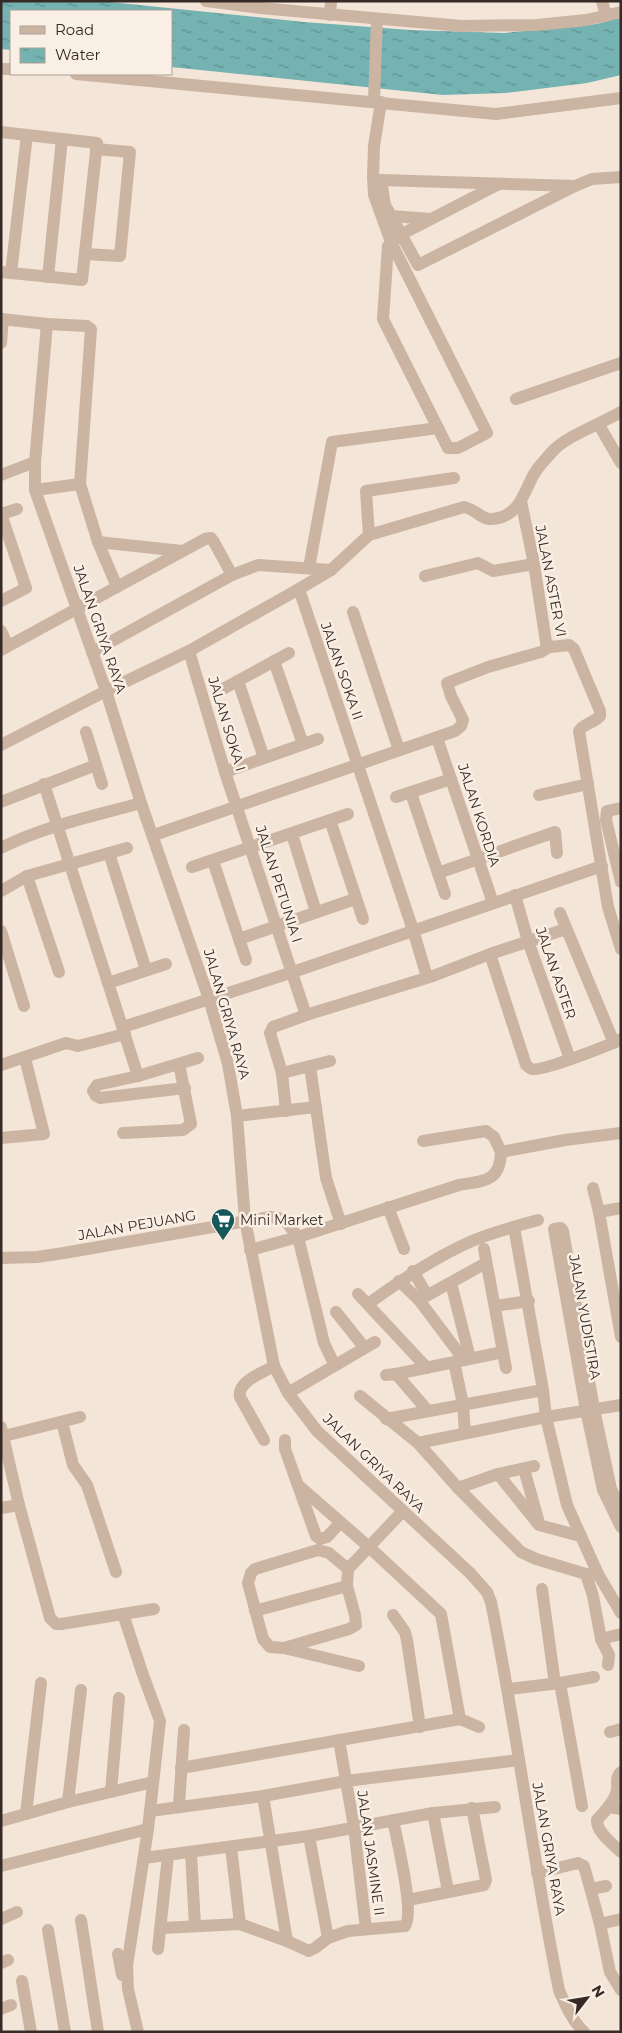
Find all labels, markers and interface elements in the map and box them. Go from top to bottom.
legend [10,10,172,75]
text: Road [55,20,94,39]
text: Water [55,45,101,64]
street label: JALAN ASTER VI [531,523,571,639]
street label: JALAN GRIYA RAYA [69,561,131,697]
street label: JALAN SOKA II [317,619,367,722]
street label: JALAN SOKA I [204,674,250,774]
street label: JALAN KORDIA [454,760,504,870]
street label: JALAN PETUNIA I [251,822,306,945]
street label: JALAN ASTER [532,924,580,1021]
street label: JALAN GRIYA RAYA [199,946,255,1082]
street label: JALAN PEJUANG [76,1206,197,1244]
supermarket icon: Mini Market [210,1207,236,1241]
place label: Mini Market [240,1211,324,1229]
street label: JALAN YUDISTIRA [565,1252,605,1382]
street label: JALAN GRIYA RAYA [319,1409,429,1517]
street label: JALAN GRIYA RAYA [528,1780,570,1918]
street label: JALAN JASMINE II [353,1788,389,1917]
north arrow [562,1973,612,2023]
text: N [588,1982,609,2001]

